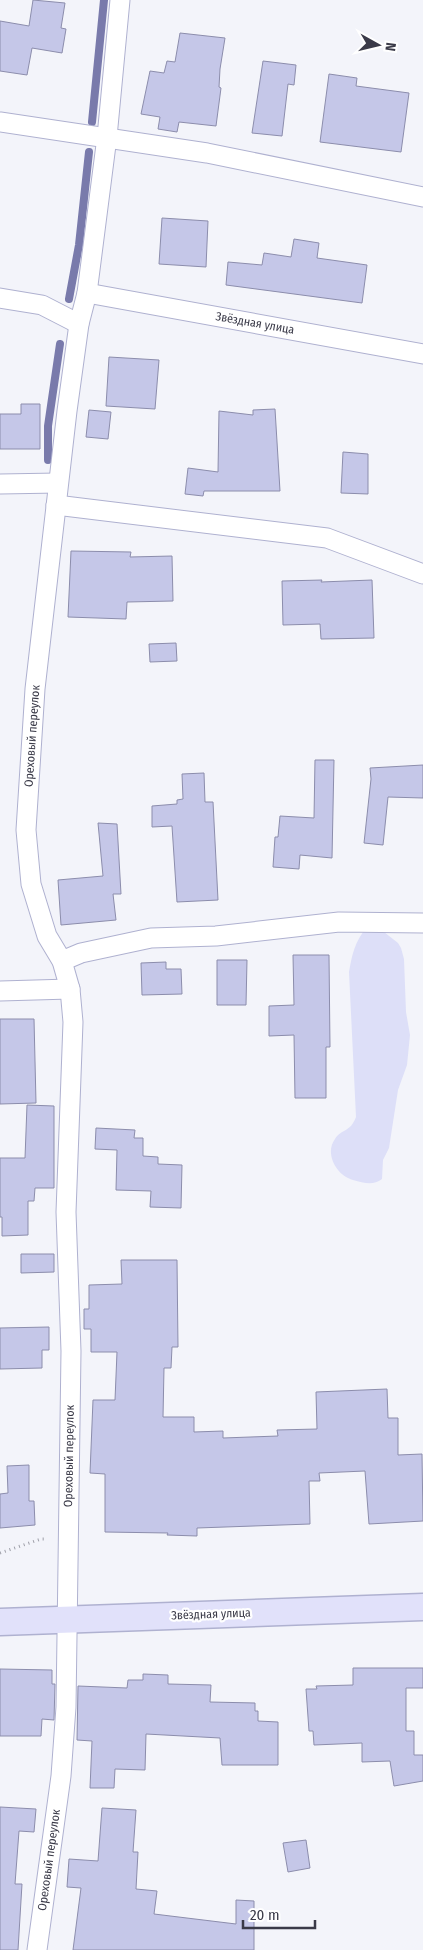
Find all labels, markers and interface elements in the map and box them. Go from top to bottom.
north arrow [353,20,403,70]
text: N [381,41,399,52]
street label: Звёздная улица [215,309,296,337]
street label: Ореховый переулок [21,684,43,788]
street label: Ореховый переулок [61,1404,77,1507]
street label: Звёздная улица [171,1606,251,1622]
street label: Ореховый переулок [35,1808,63,1912]
scale bar [243,1898,316,1930]
text: 20 m [250,1906,280,1924]

